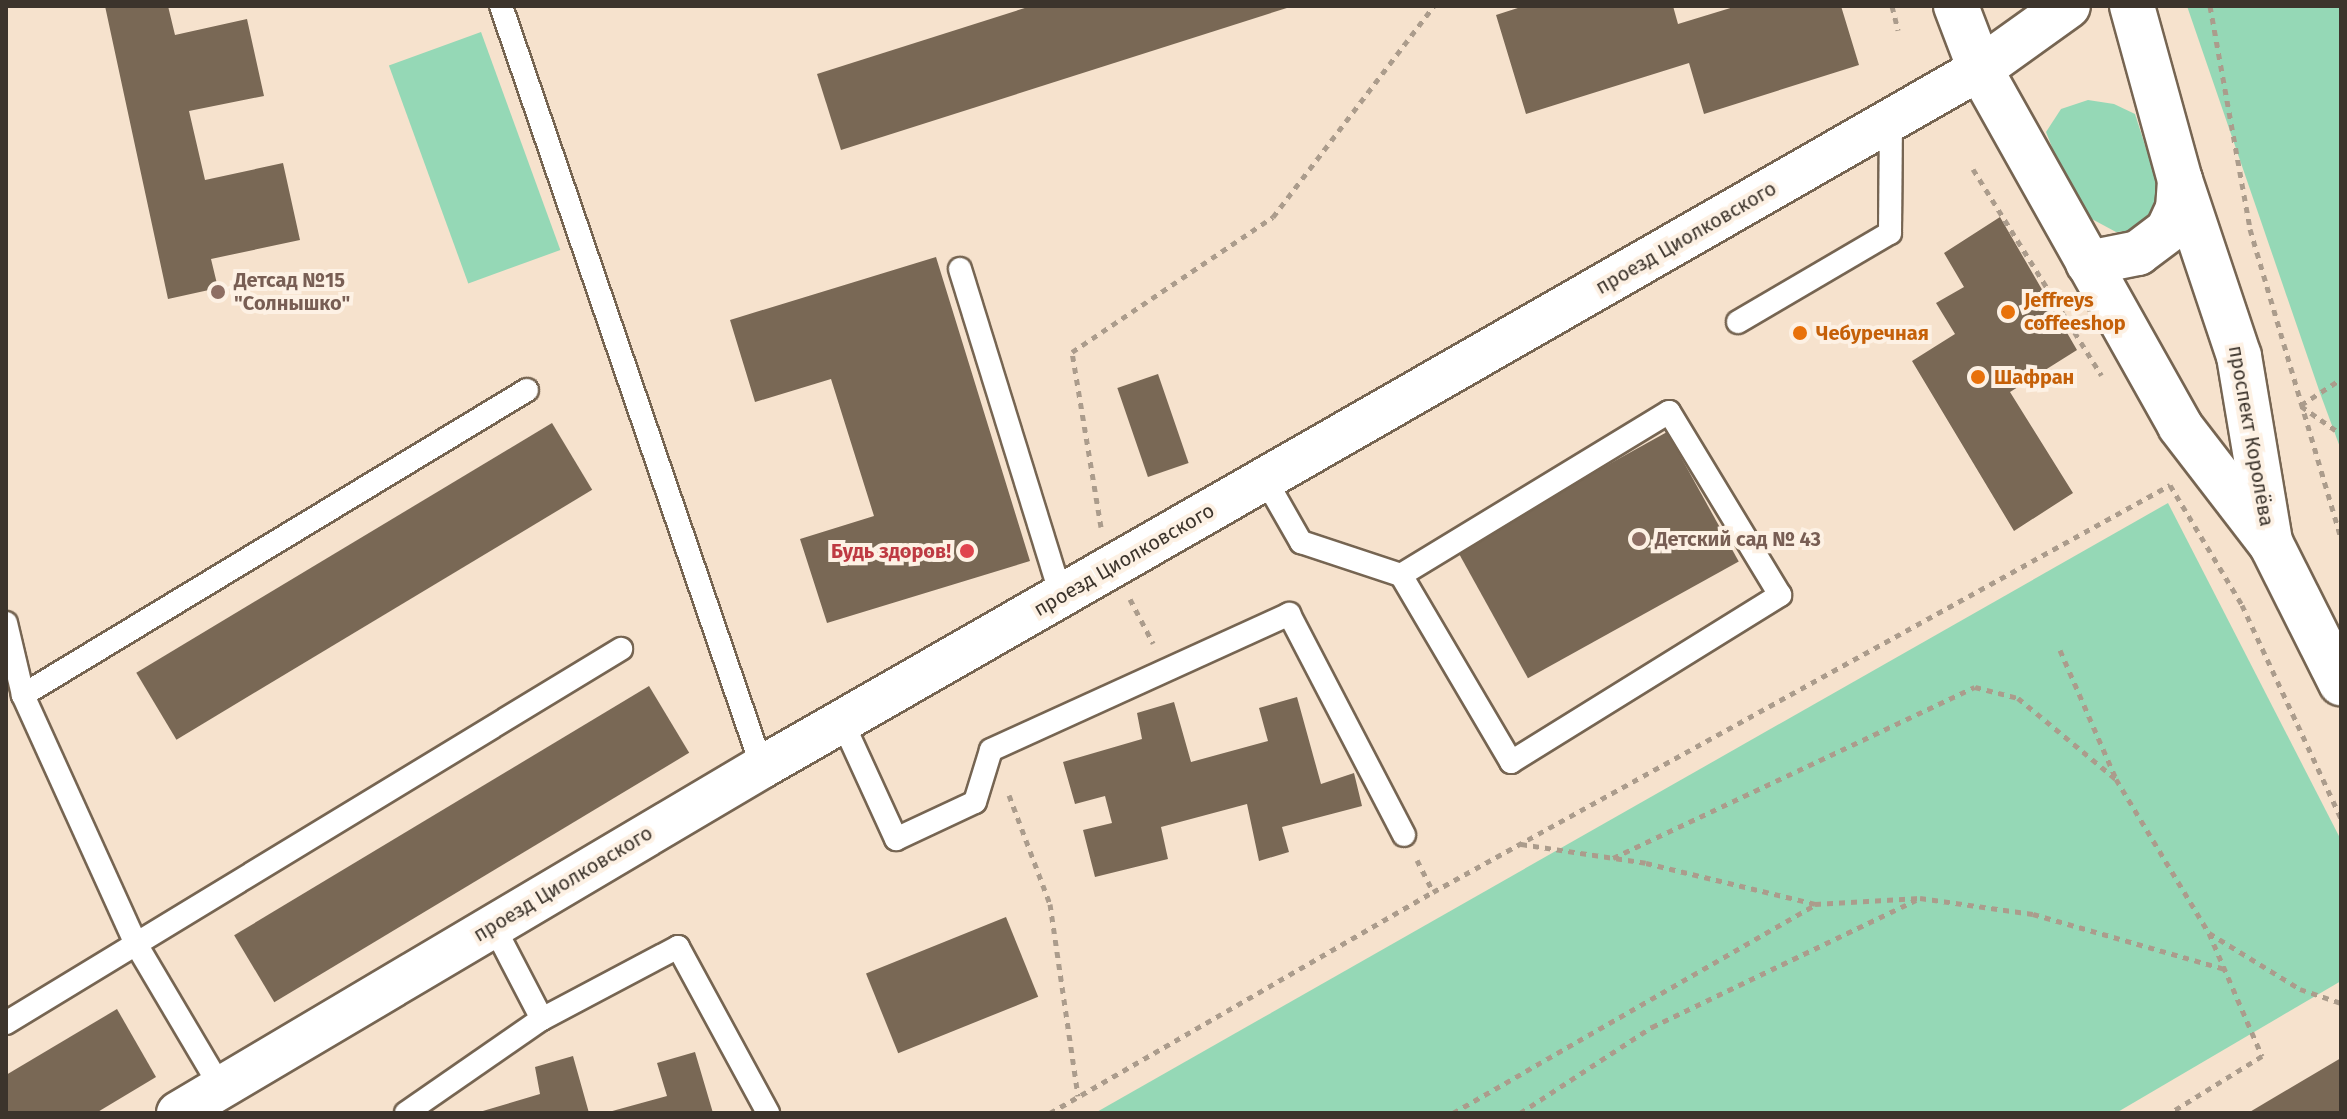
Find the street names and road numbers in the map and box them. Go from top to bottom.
street label: проезд Циолковского [1591,176,1781,300]
street label: проспект Королёва [2223,344,2279,528]
street label: проезд Циолковского [1029,498,1219,622]
street label: проезд Циолковского [469,821,657,947]

